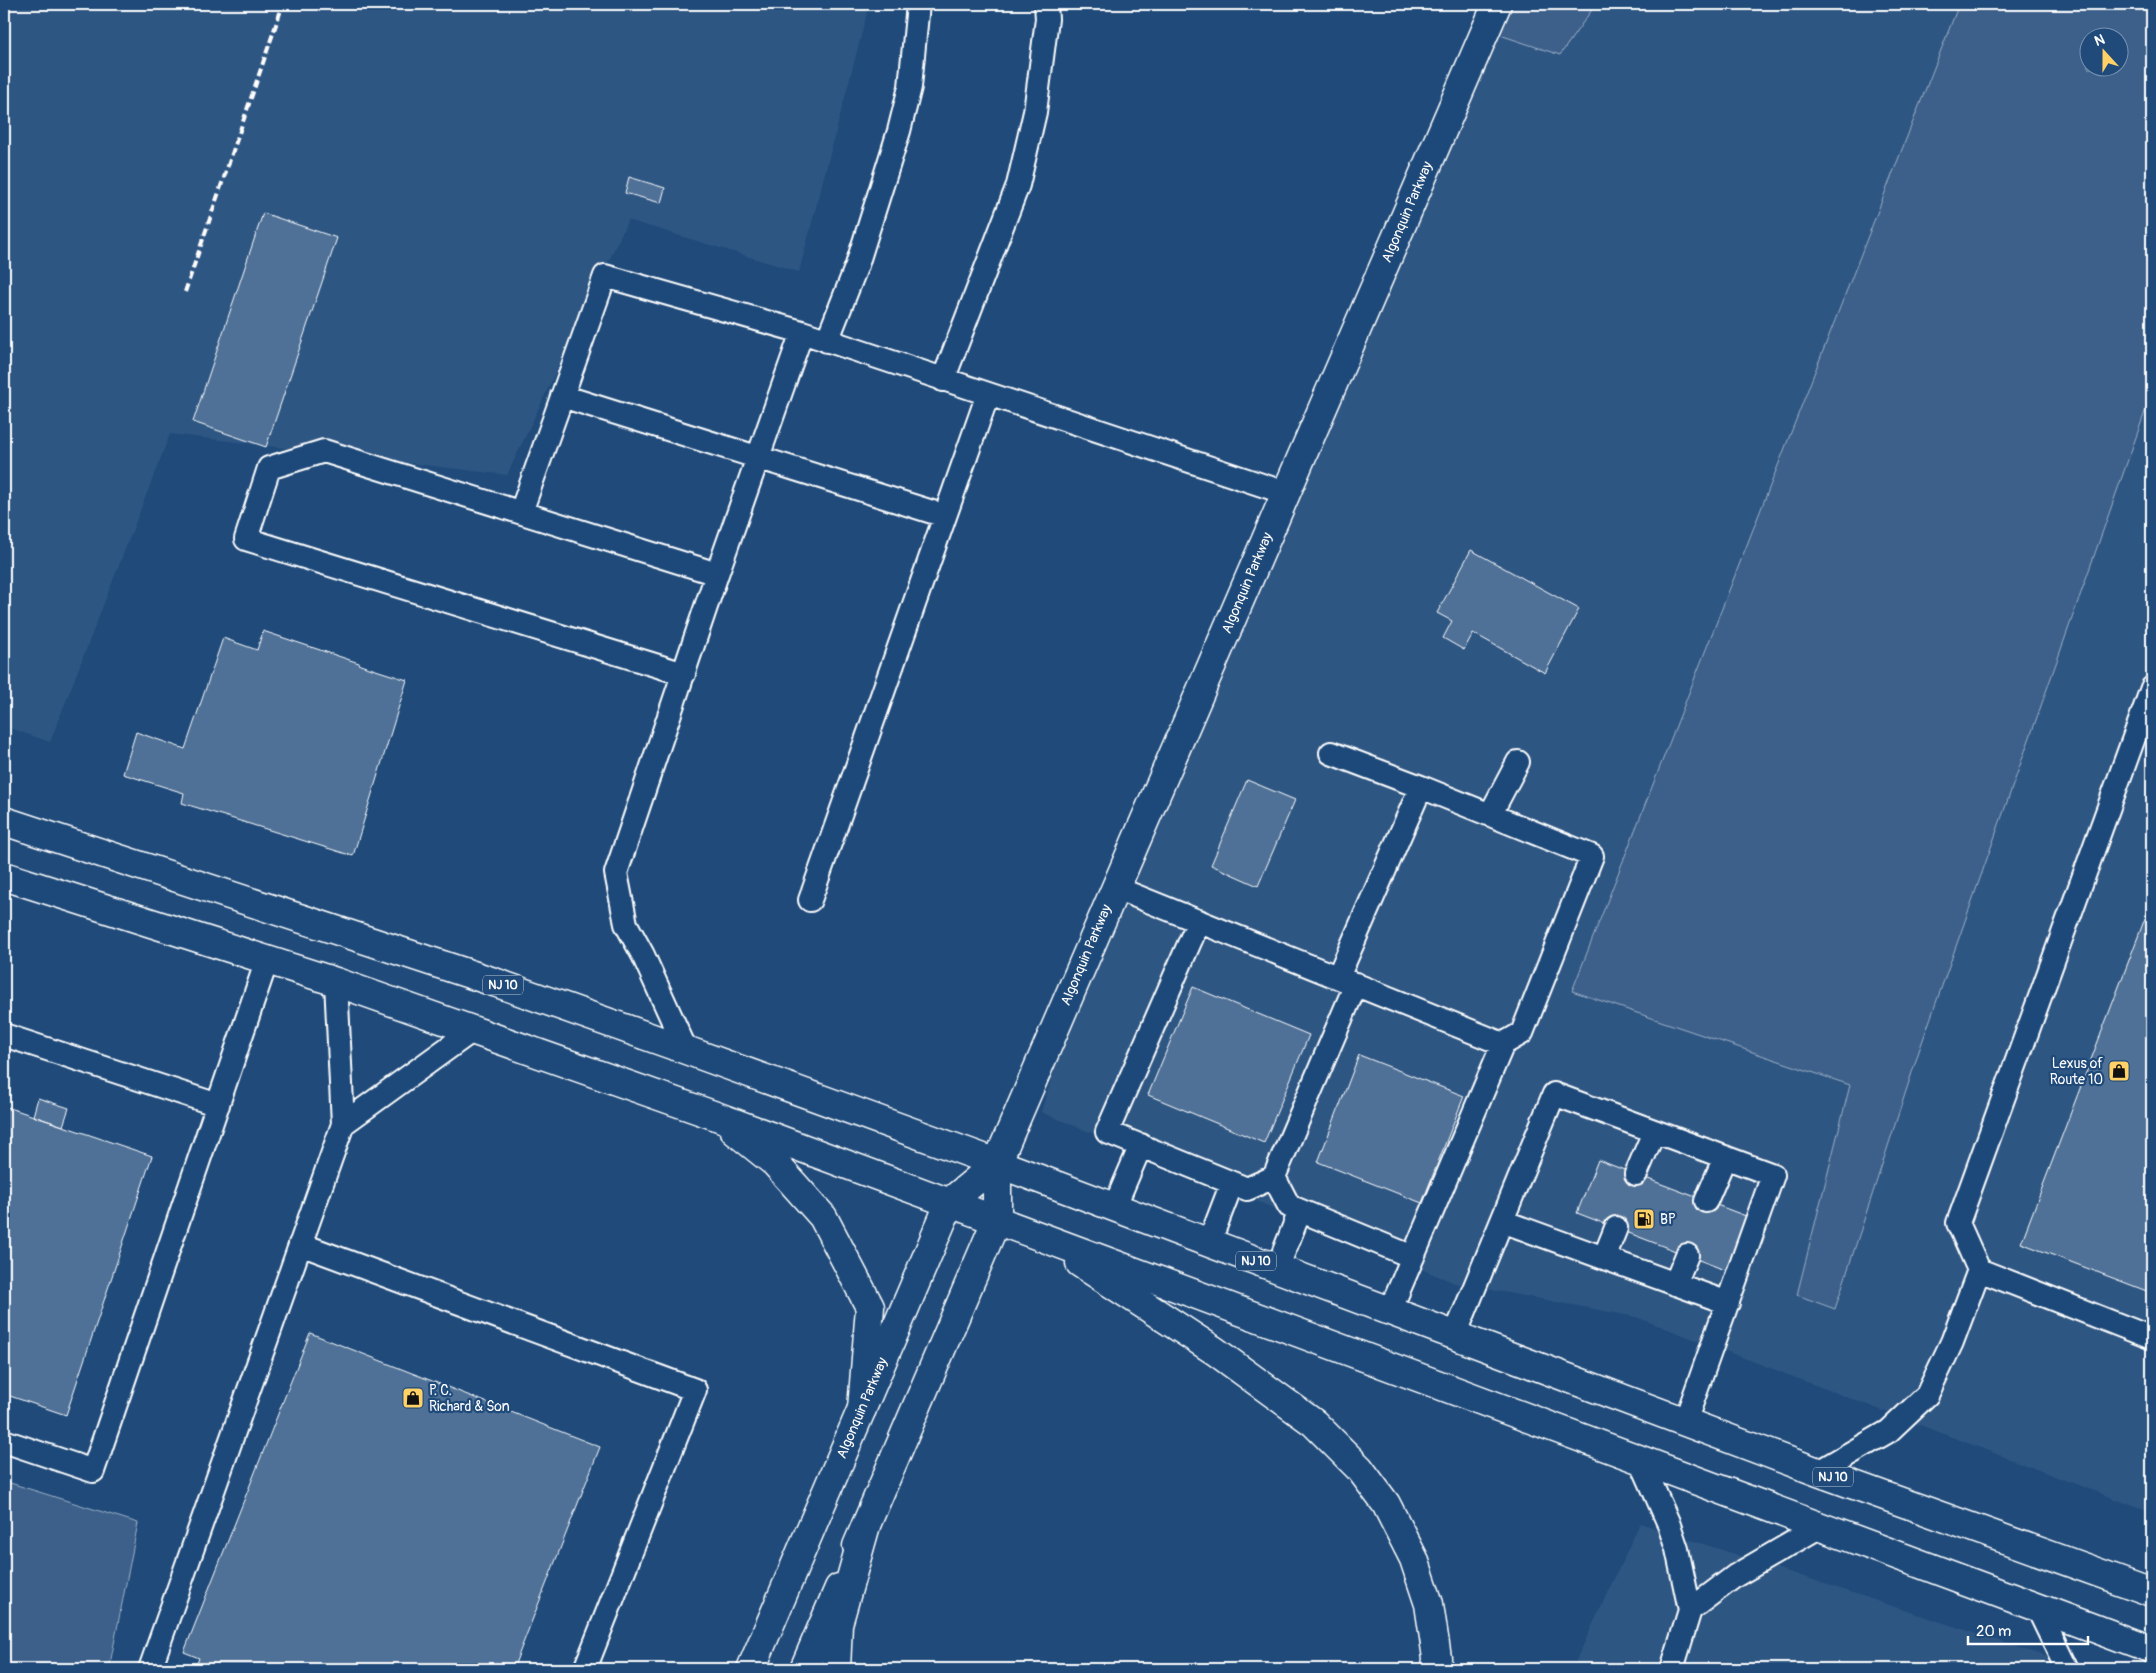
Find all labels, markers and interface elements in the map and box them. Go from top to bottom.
north arrow [2078,28,2128,78]
text: N [2092,31,2107,50]
street label: Algonquin Parkway [1378,159,1436,265]
street label: Algonquin Parkway [1218,530,1276,636]
street label: Algonquin Parkway [1057,902,1115,1008]
road number: NJ 10 [483,976,523,994]
place label: Lexus of Route 10 [2050,1055,2103,1088]
shop icon: Lexus of Route 10 [2107,1059,2131,1083]
fuel station icon: BP [1632,1207,1656,1231]
place label: BP [1660,1211,1676,1228]
road number: NJ 10 [1236,1252,1276,1270]
street label: Algonquin Parkway [833,1355,891,1461]
place label: P. C. Richard & Son [429,1382,510,1415]
shop icon: P. C. Richard & Son [401,1386,425,1410]
road number: NJ 10 [1813,1468,1853,1486]
scale bar [1968,1613,2088,1645]
text: 20 m [1976,1622,2011,1641]

